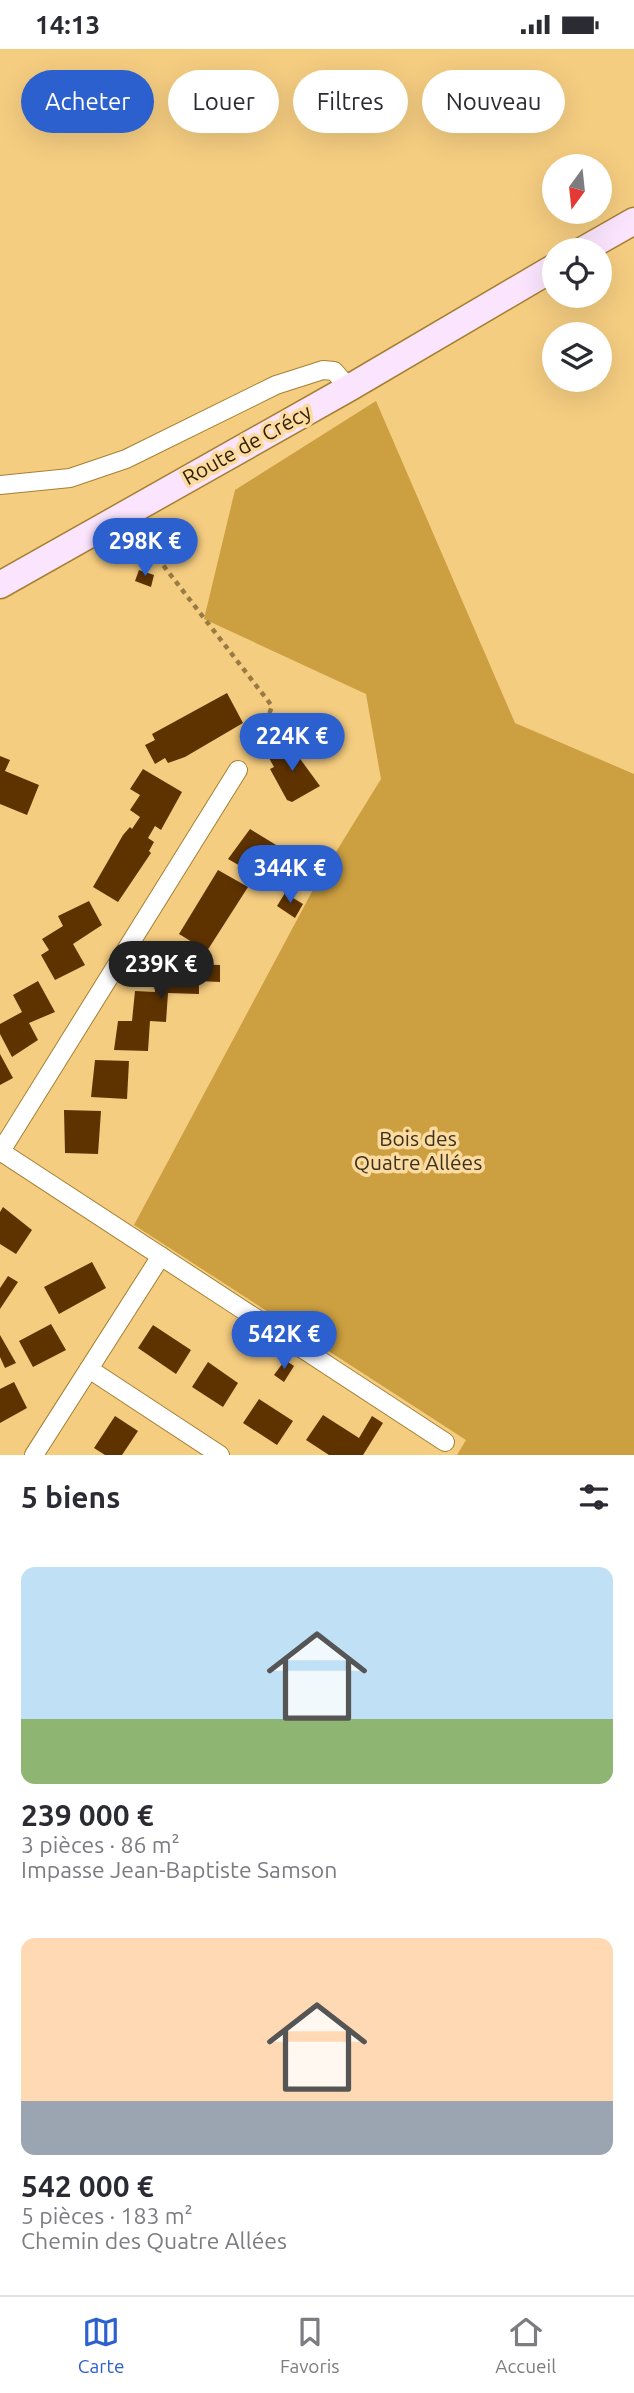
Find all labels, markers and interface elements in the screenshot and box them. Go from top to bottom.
text: 14:13 [35,10,100,39]
chip: Acheter [21,70,154,133]
chip: Louer [168,70,279,133]
chip: Filtres [293,70,408,133]
chip: Nouveau [422,70,565,133]
north arrow [542,154,612,224]
map controls [542,154,612,392]
button: locate [542,238,612,308]
button: layers [542,322,612,392]
street label: Route de Crécy [178,399,315,489]
pin: 298K € [88,519,202,578]
text: 298K € [109,528,181,553]
pin: 224K € [235,713,349,773]
text: 224K € [256,723,328,748]
pin: 344K € [233,845,347,905]
text: 344K € [254,855,326,880]
pin: 239K € [104,941,218,1001]
text: 239K € [125,951,197,976]
park label: Bois des Quatre Allées [354,1126,482,1174]
pin: 542K € [227,1311,341,1371]
text: 542K € [248,1321,320,1346]
icon: filters [575,1478,613,1516]
text: 5 biens [21,1480,120,1514]
icon: home [254,1613,380,1739]
text: 239 000 € [21,1798,154,1832]
text: 3 pièces · 86 m² [21,1832,180,1857]
text: Impasse Jean-Baptiste Samson [21,1857,337,1882]
icon: home [254,1984,380,2110]
text: 542 000 € [21,2169,154,2203]
text: 5 pièces · 183 m² [21,2203,193,2228]
text: Chemin des Quatre Allées [21,2228,287,2253]
tab: Carte [78,2313,124,2377]
tab: Favoris [280,2313,340,2377]
tab: Accueil [495,2313,556,2377]

